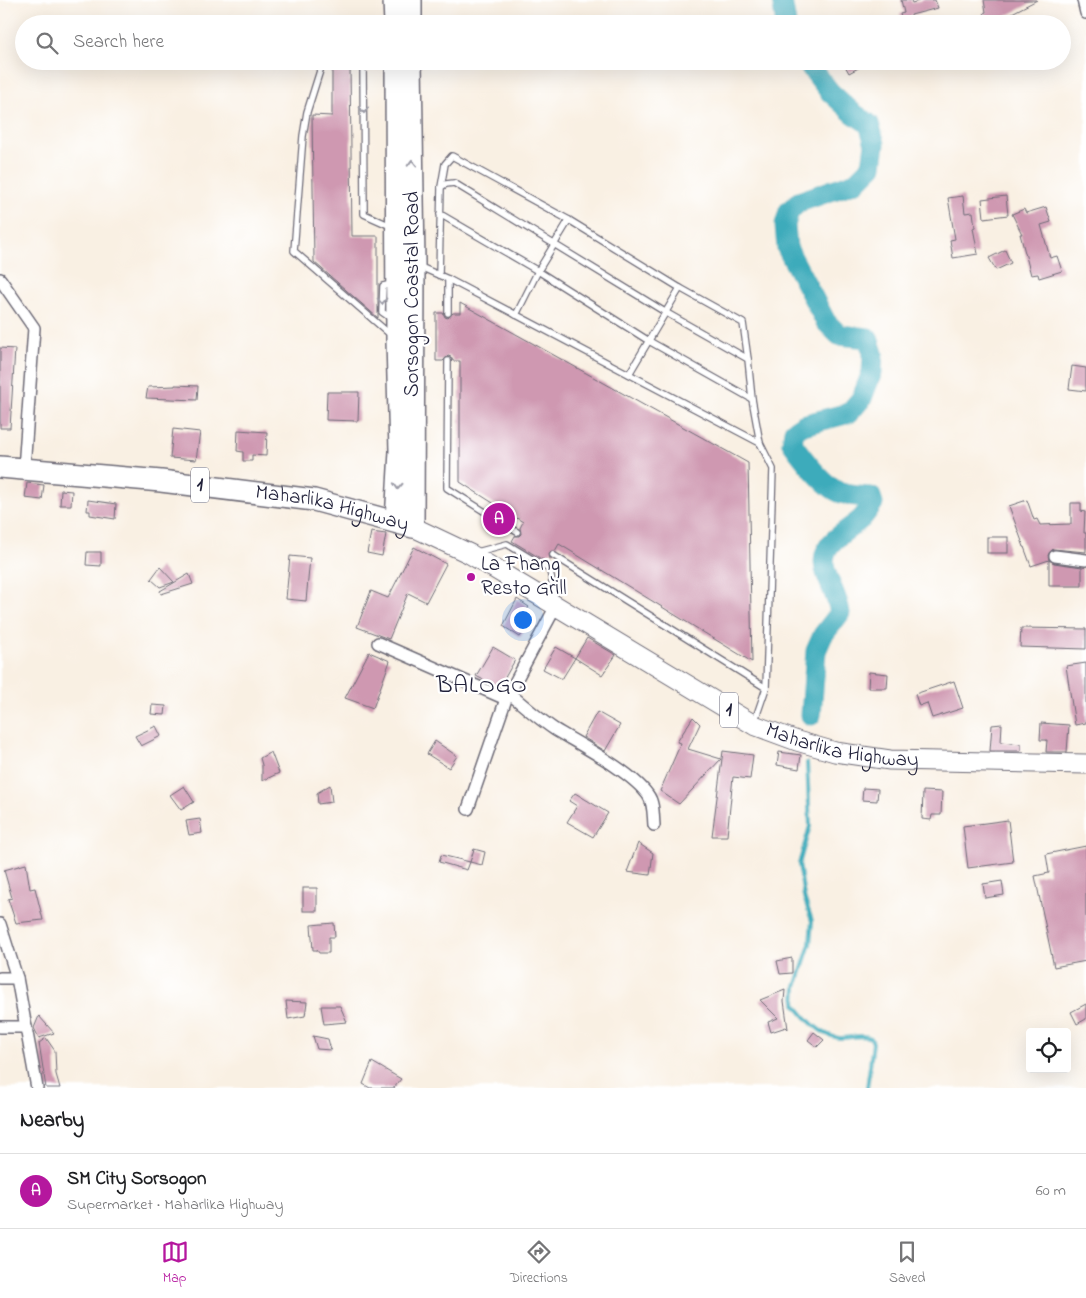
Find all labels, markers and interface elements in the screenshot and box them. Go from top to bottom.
search box [15,15,1071,70]
icon: search [33,29,61,57]
text: Search here [73,29,164,56]
one-way arrow [359,106,369,114]
one-way arrow [407,159,417,166]
street label: Sorsogon Coastal Road [398,191,430,397]
one-way arrow [377,297,388,305]
road number: 1 [191,468,209,502]
street label: Maharlika Highway [254,478,412,542]
one-way arrow [393,482,404,490]
pin: A [483,500,515,538]
place label: La Fhang Resto Grill [481,550,566,604]
marker: La Fhang Resto Grill [465,571,477,583]
your location [510,607,536,633]
district label: BALOGO [435,669,528,704]
road number: 1 [720,692,738,728]
street label: Maharlika Highway [761,716,919,778]
map controls [1026,1028,1071,1073]
button: locate [1026,1028,1071,1073]
text: Nearby [20,1106,84,1136]
text: SM City Sorsogon [67,1166,206,1193]
text: A [31,1179,41,1203]
text: 60 m [1036,1179,1066,1203]
text: Supermarket · Maharlika Highway [67,1193,283,1217]
tab: Map [161,1238,189,1289]
tab: Directions [510,1238,568,1289]
tab: Saved [889,1238,925,1289]

